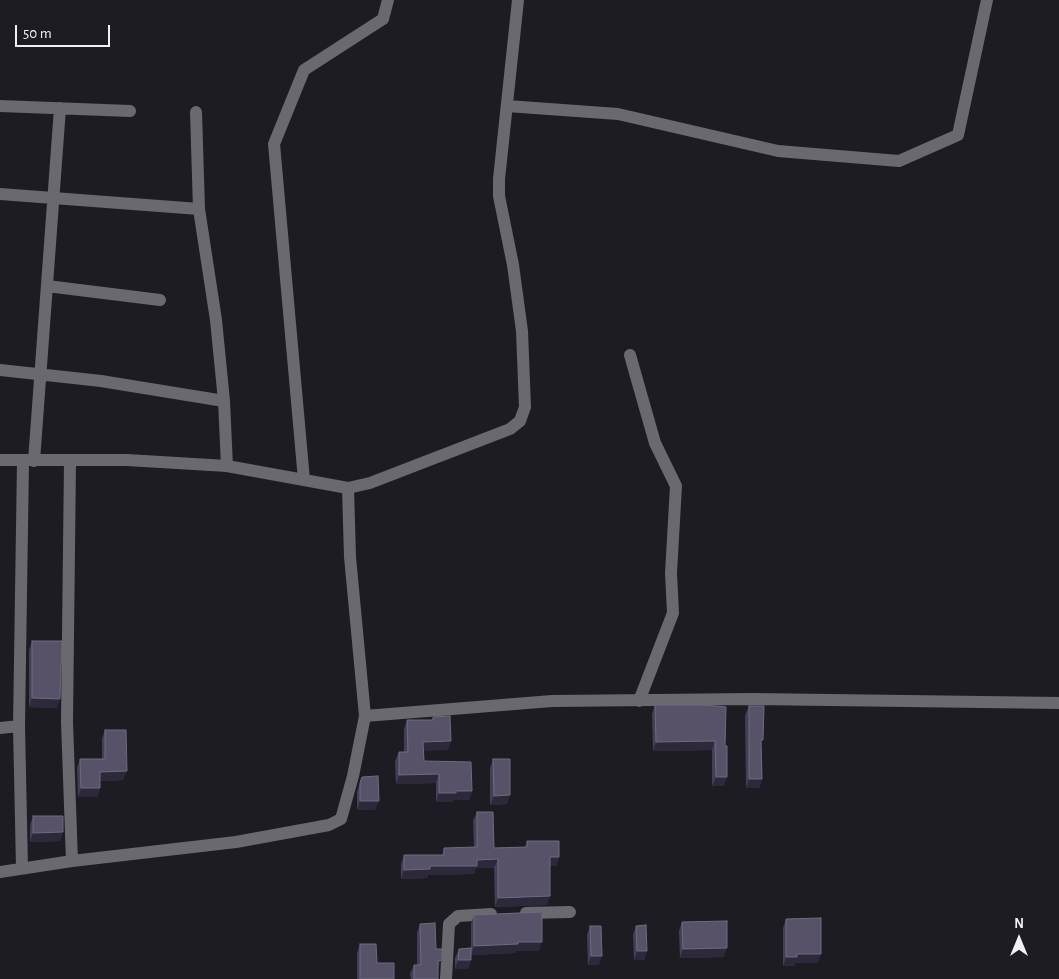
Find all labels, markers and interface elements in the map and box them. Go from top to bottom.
scale bar [18,15,112,47]
text: 50 m [23,26,52,41]
north arrow [994,914,1044,964]
text: N [1014,917,1024,931]

